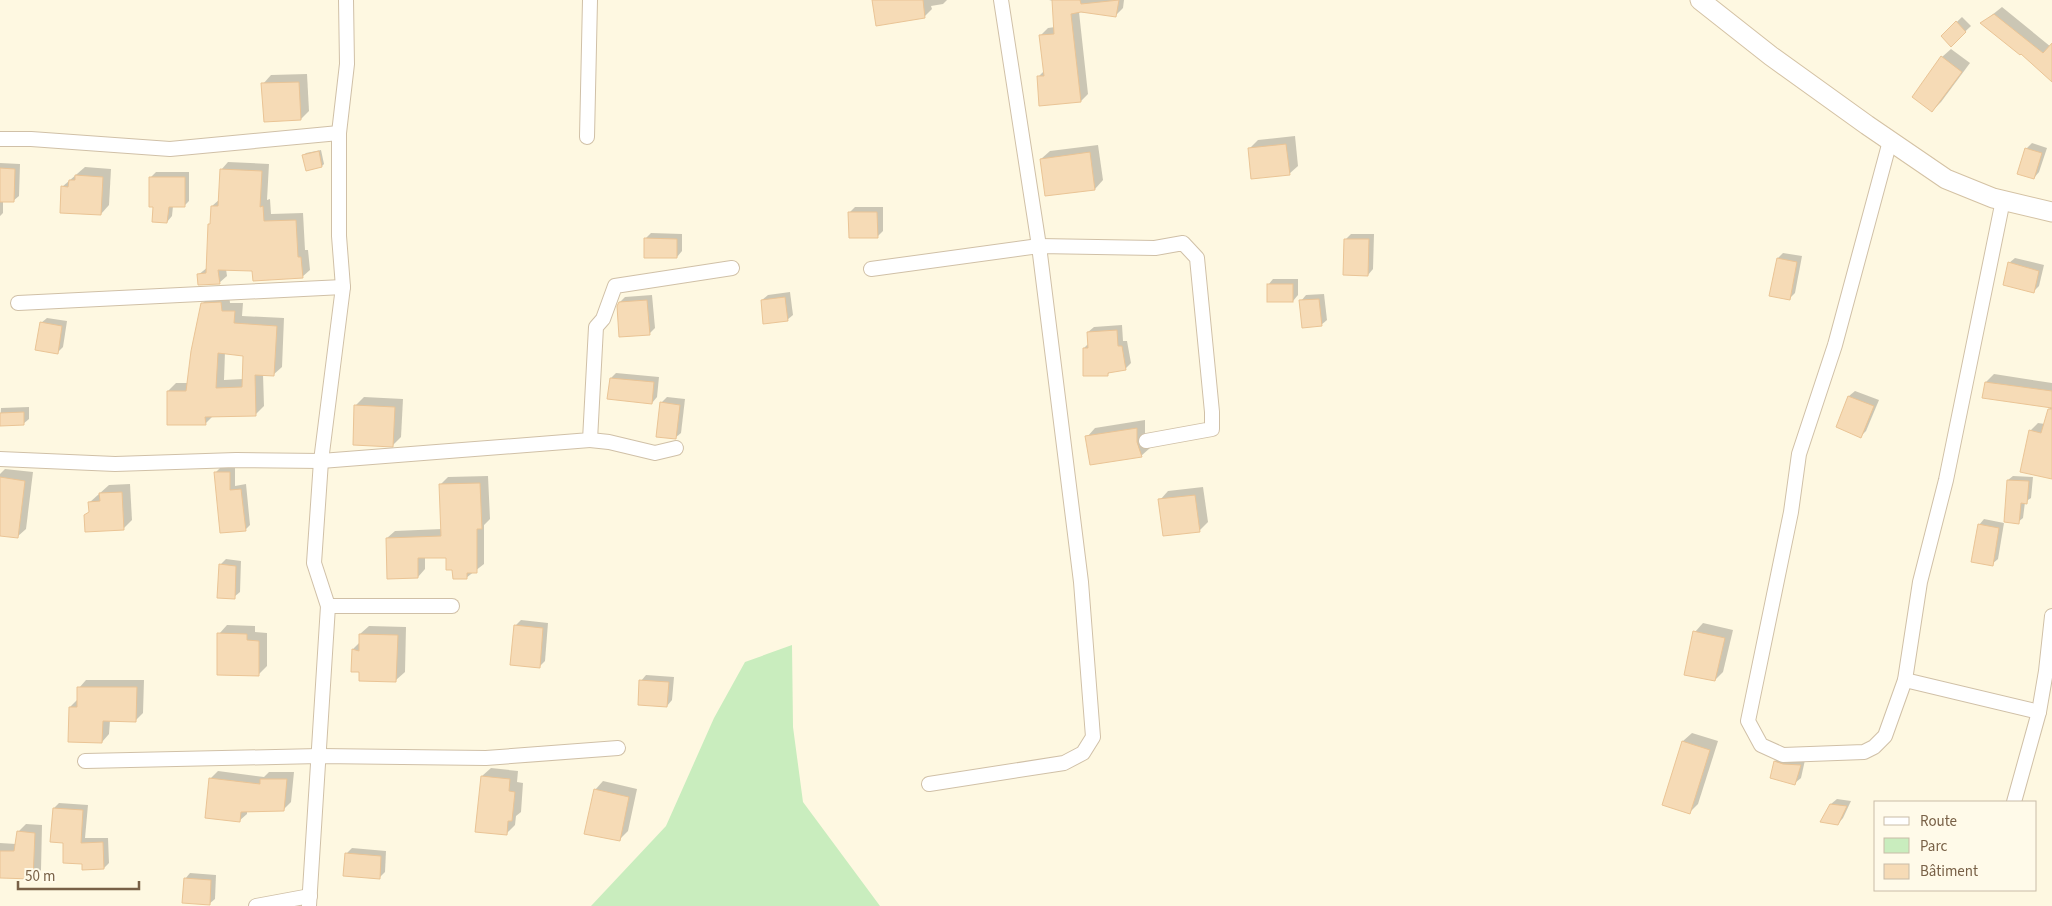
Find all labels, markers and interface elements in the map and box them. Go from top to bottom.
legend [1874,801,2037,891]
text: Route [1920,811,1957,832]
text: Parc [1920,836,1947,857]
scale bar [18,858,139,890]
text: Bâtiment [1920,861,1978,882]
text: 50 m [25,866,55,887]

